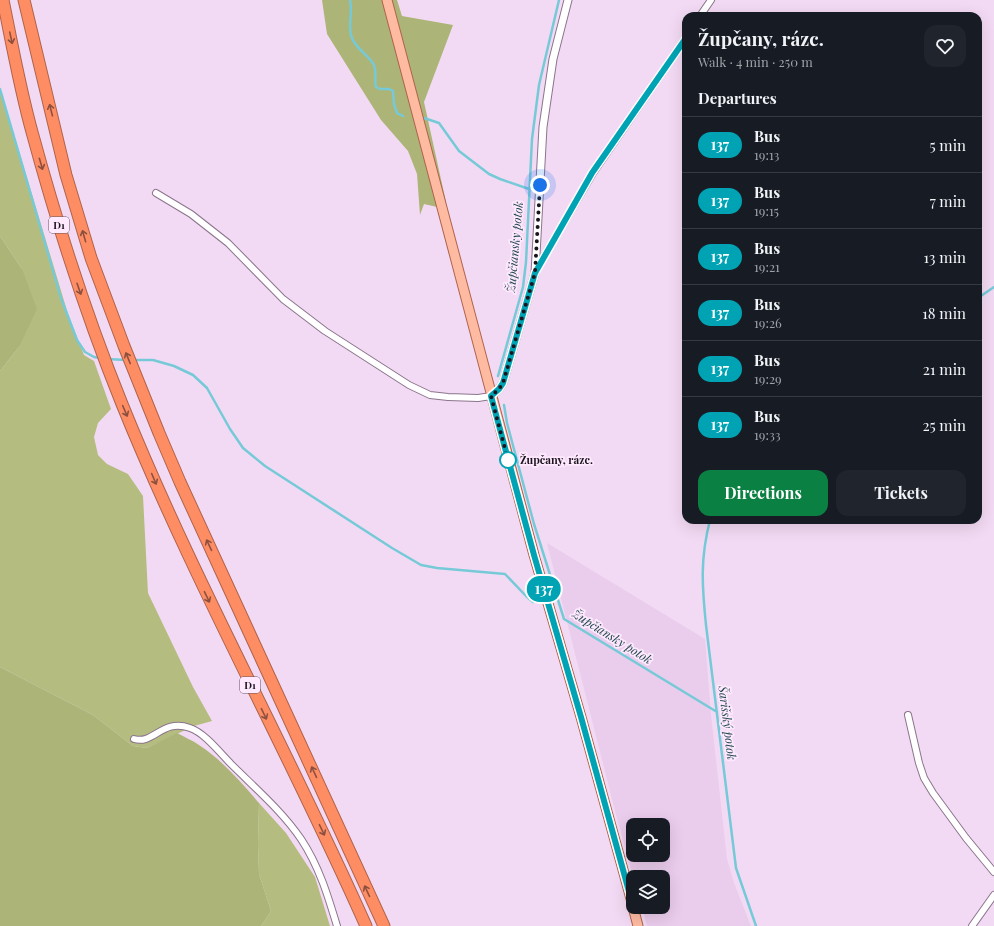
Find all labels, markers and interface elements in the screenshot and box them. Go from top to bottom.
text: Župčany, rázc. [698,25,824,51]
button: heart [924,25,966,67]
one-way arrow [7,31,15,44]
text: Walk · 4 min · 250 m [698,53,813,70]
text: Departures [698,88,777,108]
one-way arrow [46,104,54,117]
text: Bus [754,126,780,146]
text: 137 [711,135,729,154]
text: 5 min [930,135,966,155]
text: 19:13 [754,146,779,163]
one-way arrow [38,158,45,171]
your location [530,175,550,195]
text: Bus [754,182,780,202]
text: 137 [711,191,729,210]
text: 7 min [930,191,966,211]
water label: Župčiansky potok [502,201,526,294]
text: 19:15 [754,202,779,219]
road number: D1 [49,217,69,233]
one-way arrow [80,229,88,242]
text: Bus [754,238,780,258]
text: 137 [711,247,729,266]
text: 13 min [924,247,966,267]
text: 19:21 [754,258,780,275]
one-way arrow [76,282,84,294]
text: Bus [754,294,780,314]
text: 137 [711,303,729,322]
text: 18 min [922,303,966,323]
text: 19:26 [754,314,782,331]
text: Bus [754,350,780,370]
one-way arrow [124,352,132,364]
text: 137 [711,359,729,378]
text: 21 min [923,359,966,379]
text: 19:29 [754,370,782,387]
one-way arrow [121,404,129,416]
text: Bus [754,406,780,426]
text: 137 [711,415,729,434]
text: 25 min [922,415,966,435]
text: 19:33 [754,426,781,443]
marker: Župčany, rázc. [499,451,517,469]
place label: Župčany, rázc. [520,452,593,467]
button: Directions [698,470,828,516]
button: Tickets [836,470,966,516]
one-way arrow [150,472,158,484]
one-way arrow [205,539,212,551]
line badge: 137 [521,576,567,602]
text: 137 [535,579,553,598]
one-way arrow [204,591,211,603]
water label: Župčiansky potok [569,605,656,667]
road number: D1 [240,677,260,693]
water label: Šarišský potok [715,684,740,761]
one-way arrow [261,707,268,719]
one-way arrow [310,767,317,779]
map controls [626,818,670,914]
button: locate [626,818,670,862]
one-way arrow [319,824,326,836]
button: layers [626,870,670,914]
one-way arrow [363,885,371,897]

